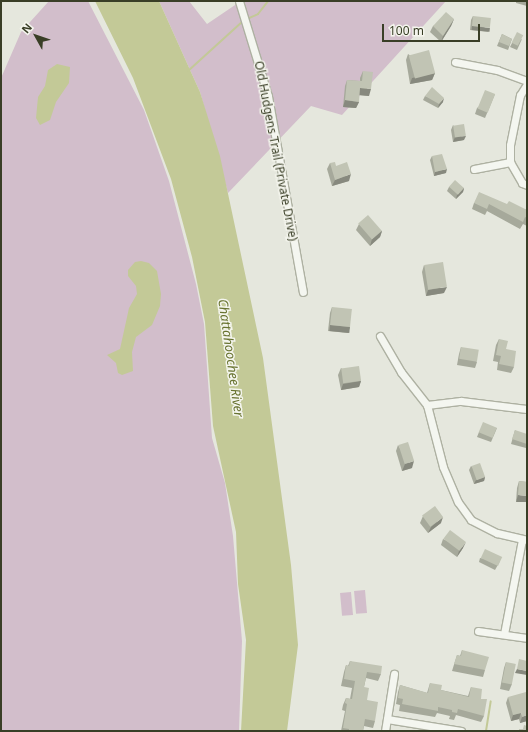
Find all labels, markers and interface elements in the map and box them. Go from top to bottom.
north arrow [16,16,56,56]
scale bar [384,16,482,42]
text: N [18,20,35,36]
text: 100 m [389,22,424,39]
street label: Old Hudgens Trail (Private Drive) [251,60,301,242]
water label: Chattahoochee River [215,298,247,418]

